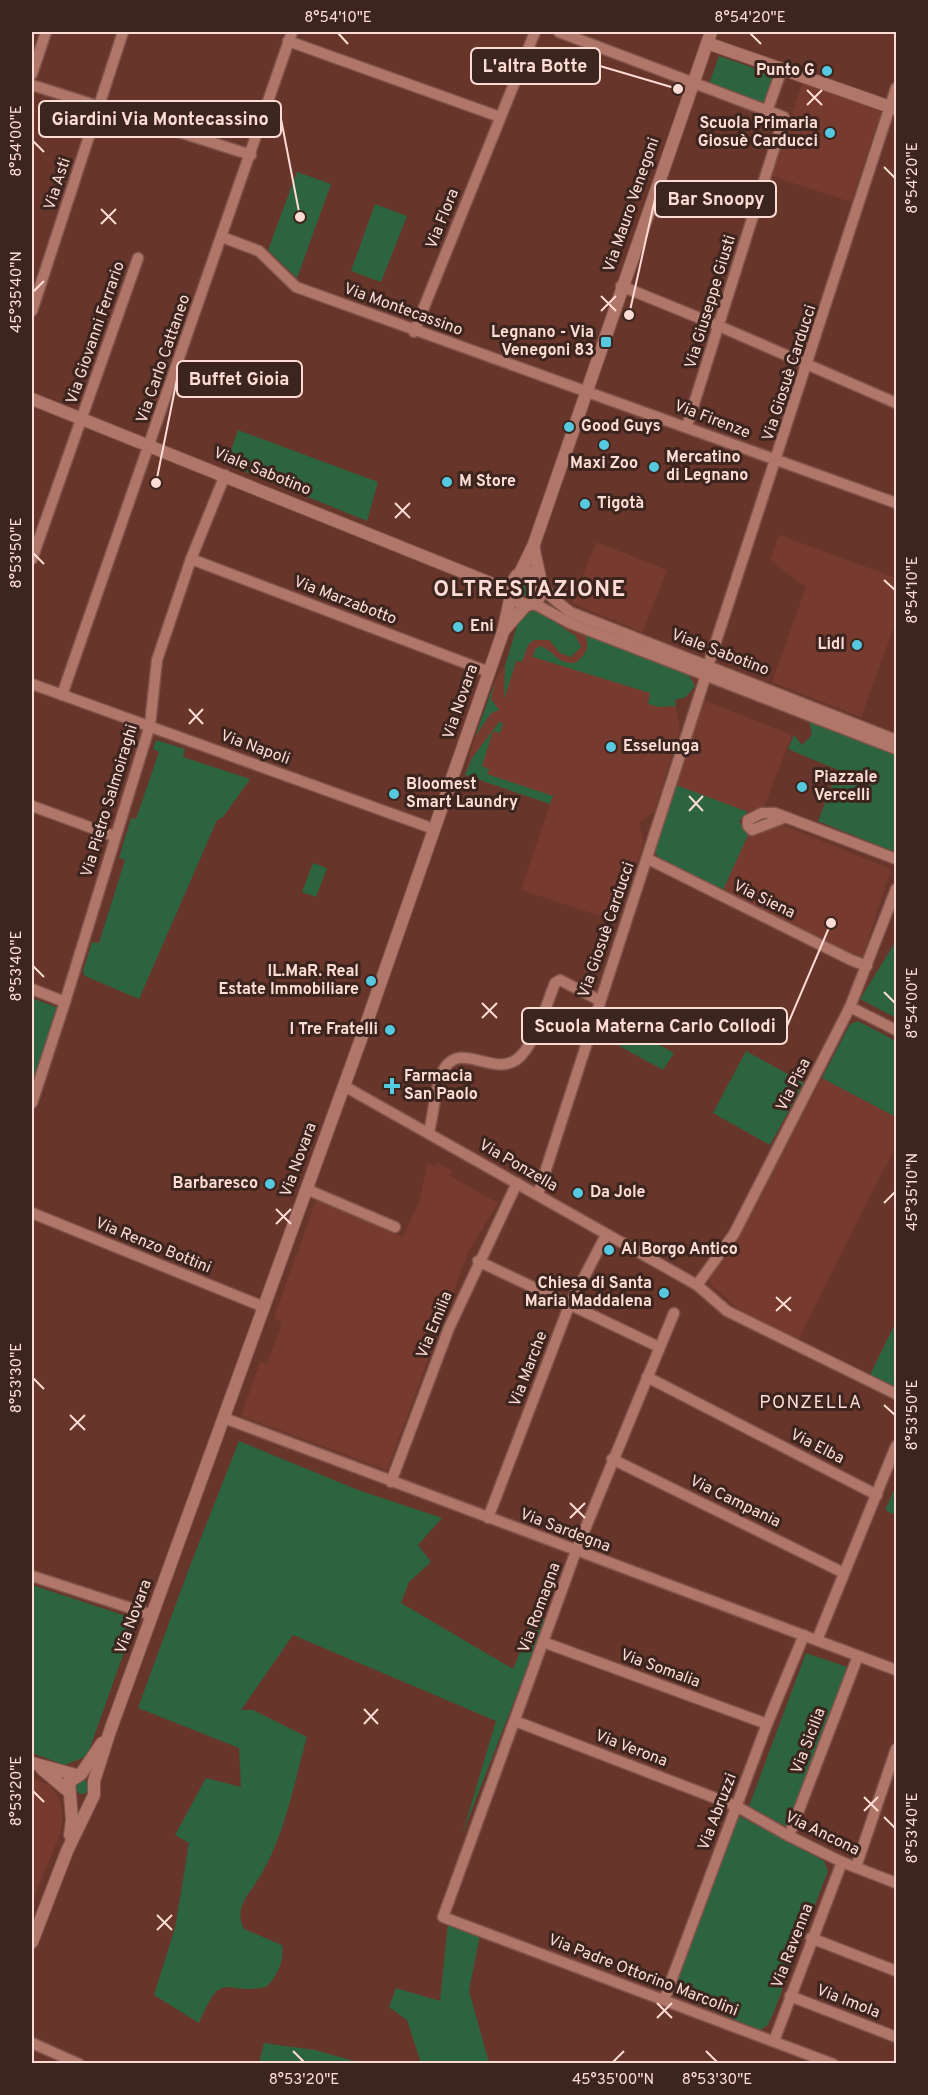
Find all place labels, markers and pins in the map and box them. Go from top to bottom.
callout: L'altra Botte [471,48,600,84]
place label: Punto G [756,61,815,81]
marker: Punto G [820,64,834,78]
callout: Giardini Via Montecassino [39,101,281,137]
place label: Scuola Primaria Giosuè Carducci [698,114,818,152]
marker: Scuola Primaria Giosuè Carducci [823,126,837,140]
callout: Bar Snoopy [655,181,776,217]
place label: Legnano - Via Venegoni 83 [491,323,594,361]
marker: Legnano - Via Venegoni 83 [599,335,613,349]
callout: Buffet Gioia [177,361,302,397]
place label: Good Guys [581,417,661,437]
marker: Good Guys [562,420,576,434]
marker: Maxi Zoo [597,438,611,452]
place label: Mercatino di Legnano [666,448,748,486]
place label: Maxi Zoo [570,454,638,474]
marker: Mercatino di Legnano [647,460,661,474]
place label: M Store [459,472,516,492]
marker: M Store [440,475,454,489]
place label: Tigotà [597,494,644,514]
marker: Tigotà [578,497,592,511]
place label: Eni [470,617,494,637]
marker: Eni [451,620,465,634]
place label: Lidl [818,635,845,655]
marker: Lidl [850,638,864,652]
place label: Esselunga [623,737,699,757]
marker: Esselunga [604,740,618,754]
place label: Piazzale Vercelli [814,768,878,806]
place label: Bloomest Smart Laundry [406,775,518,813]
marker: Piazzale Vercelli [795,780,809,794]
marker: Bloomest Smart Laundry [387,787,401,801]
place label: IL.MaR. Real Estate Immobiliare [219,962,359,1000]
marker: IL.MaR. Real Estate Immobiliare [364,974,378,988]
callout: Scuola Materna Carlo Collodi [522,1008,787,1044]
place label: I Tre Fratelli [289,1020,378,1040]
marker: I Tre Fratelli [383,1023,397,1037]
place label: Farmacia San Paolo [404,1067,478,1105]
marker: Farmacia San Paolo [385,1079,399,1093]
place label: Barbaresco [173,1174,258,1194]
marker: Barbaresco [263,1177,277,1191]
place label: Da Jole [590,1183,646,1203]
marker: Da Jole [571,1186,585,1200]
place label: Al Borgo Antico [621,1240,738,1260]
marker: Al Borgo Antico [602,1243,616,1257]
place label: Chiesa di Santa Maria Maddalena [525,1274,652,1312]
marker: Chiesa di Santa Maria Maddalena [657,1286,671,1300]

